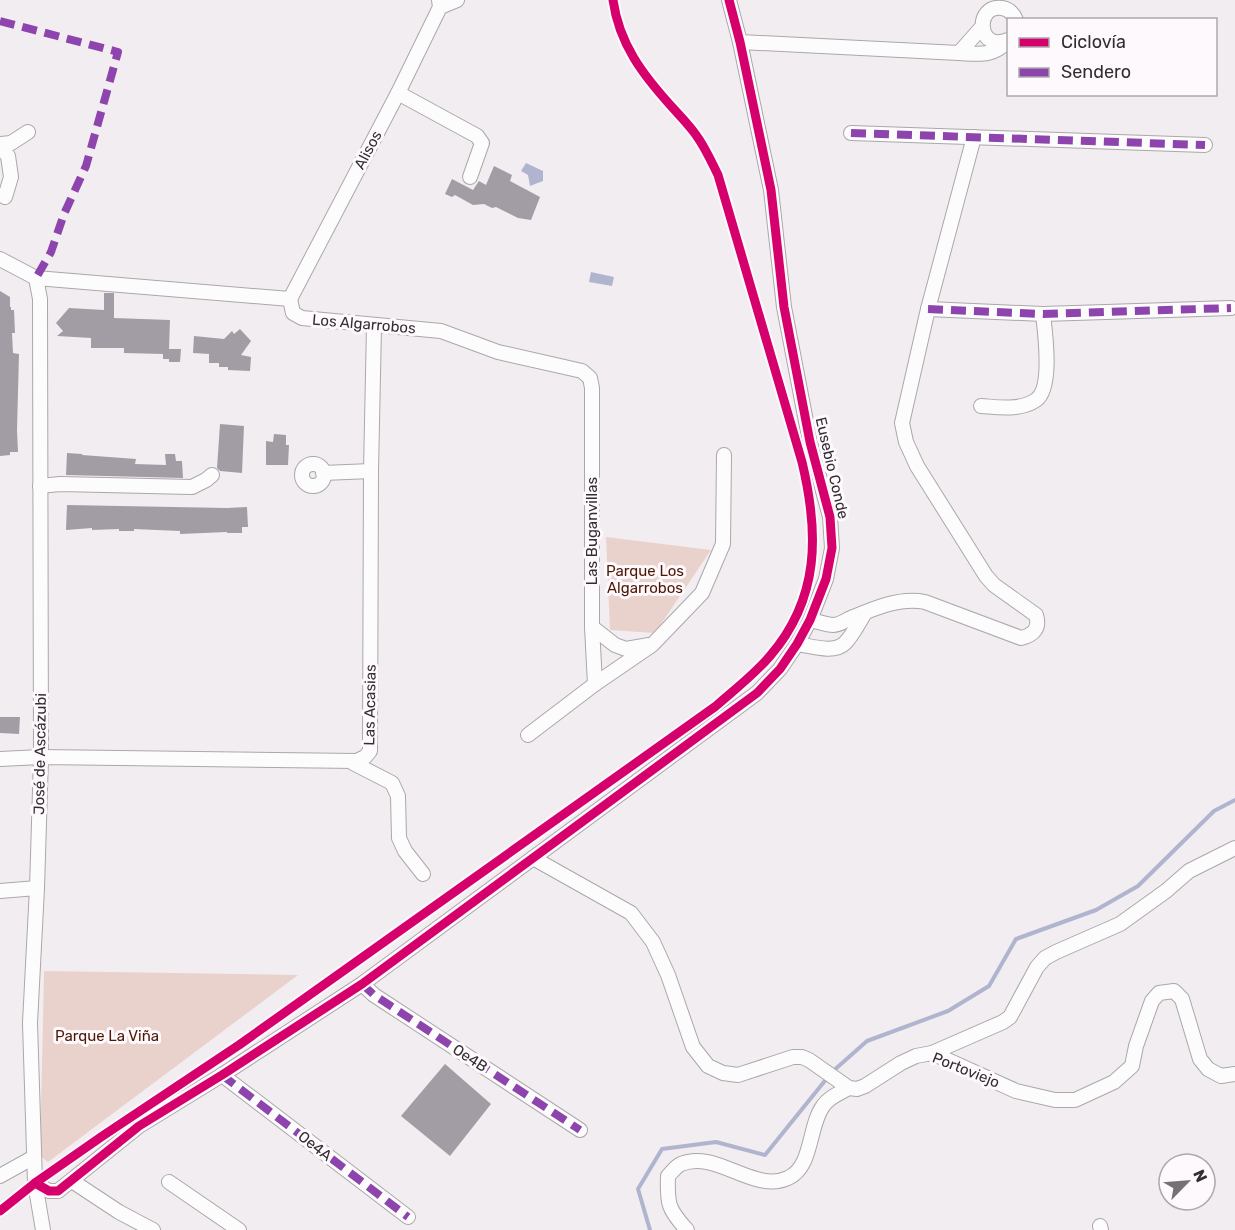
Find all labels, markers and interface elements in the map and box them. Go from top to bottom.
legend [1007,18,1217,96]
text: Ciclovía [1061,31,1126,53]
text: Sendero [1061,61,1131,83]
street label: Alisos [350,127,386,172]
street label: Los Algarrobos [312,311,417,338]
street label: Eusebio Conde [812,415,852,521]
street label: Las Buganvillas [583,476,601,585]
park label: Parque Los Algarrobos [606,562,684,597]
street label: Las Acasias [360,664,380,746]
street label: José de Ascázubi [30,693,50,815]
park label: Parque La Viña [55,1027,159,1045]
street label: Oe4B [449,1040,491,1076]
street label: Portoviejo [930,1048,1002,1092]
street label: Oe4A [295,1127,335,1165]
north arrow [1157,1152,1217,1212]
text: N [1189,1167,1211,1185]

